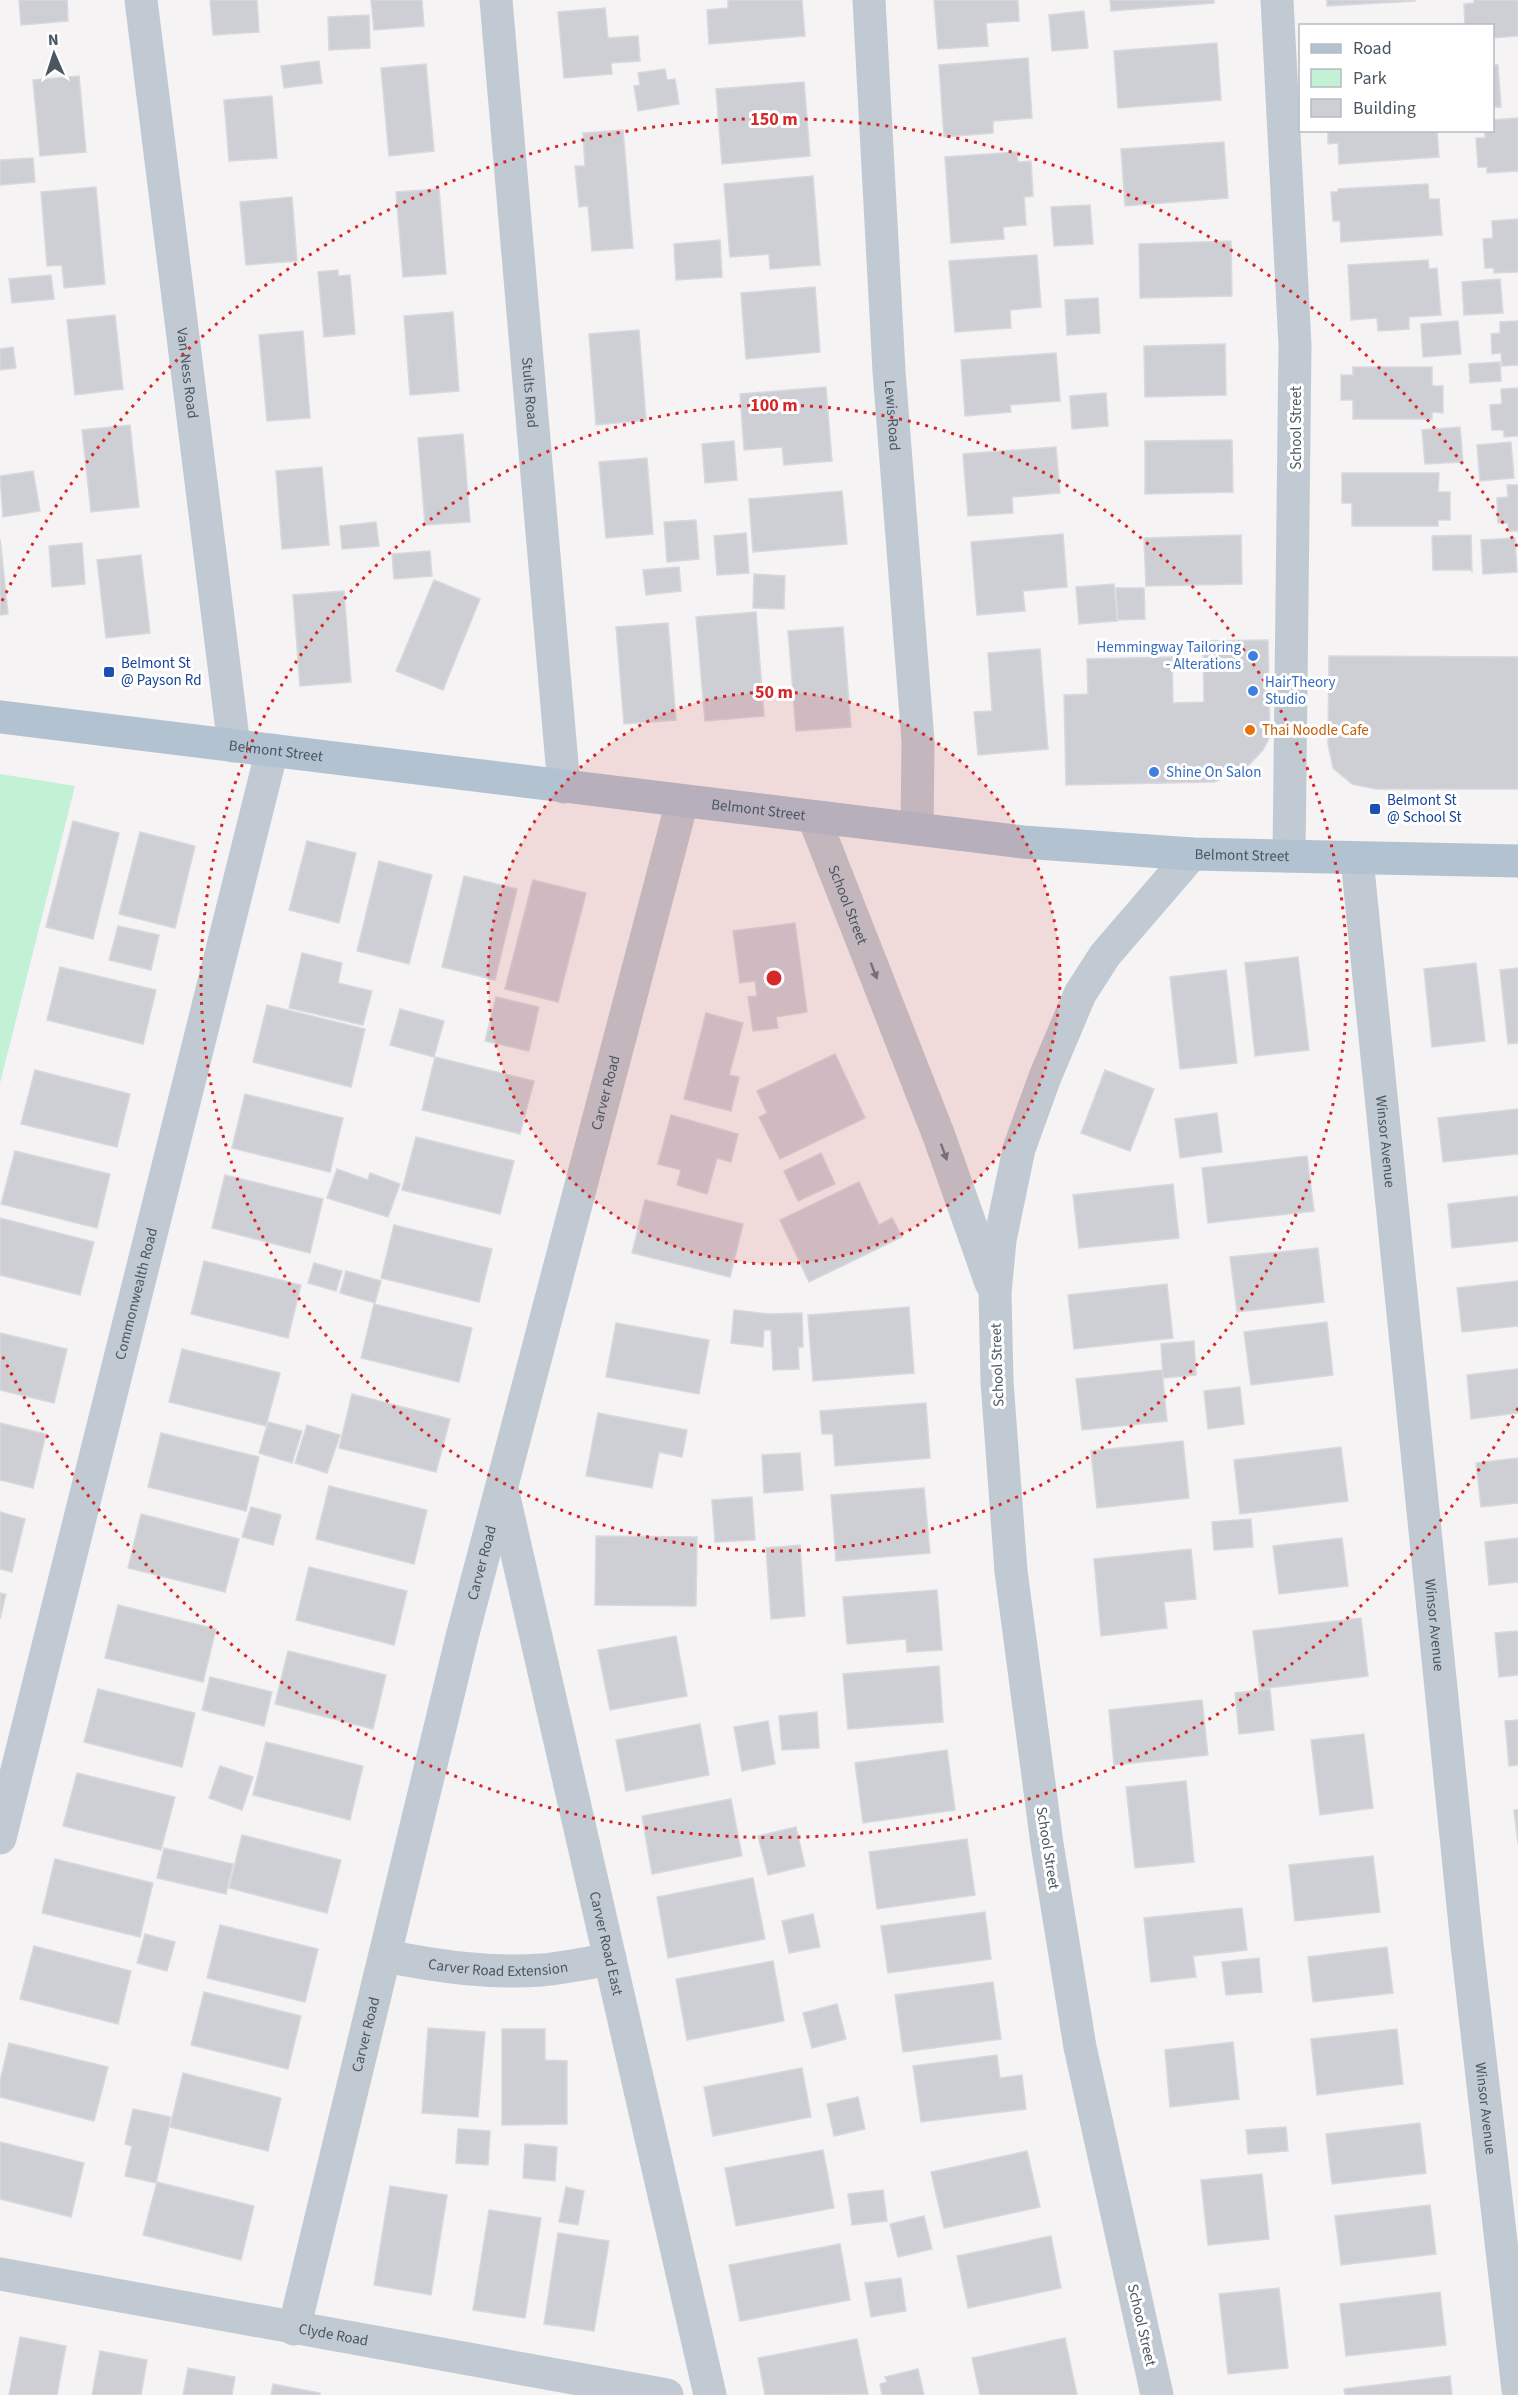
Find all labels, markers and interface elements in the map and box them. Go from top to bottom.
north arrow [24,24,84,84]
legend [1299,24,1494,132]
text: N [47,29,59,51]
text: Road [1353,36,1392,61]
text: Park [1353,66,1387,91]
text: Building [1353,96,1416,121]
text: 150 m [750,107,798,132]
street label: Van Ness Road [171,327,203,420]
street label: Stults Road [516,356,543,429]
street label: Lewis Road [879,379,905,451]
street label: School Street [1286,386,1307,470]
text: 100 m [750,393,798,418]
place label: Hemmingway Tailoring - Alterations [1096,637,1241,675]
marker: Hemmingway Tailoring - Alterations [1246,649,1260,663]
place label: Belmont St @ Payson Rd [121,653,201,691]
marker: Belmont St @ Payson Rd [102,665,116,679]
place label: HairTheory Studio [1265,672,1336,710]
text: 50 m [755,680,793,705]
marker: HairTheory Studio [1246,684,1260,698]
place label: Thai Noodle Cafe [1262,720,1369,741]
marker: Thai Noodle Cafe [1243,723,1257,737]
street label: Belmont Street [228,735,324,767]
place label: Shine On Salon [1166,762,1261,783]
marker: Shine On Salon [1147,765,1161,779]
place label: Belmont St @ School St [1387,790,1462,828]
street label: Belmont Street [710,794,807,826]
marker: Belmont St @ School St [1368,802,1382,816]
street label: Belmont Street [1194,844,1289,867]
street label: School Street [822,862,873,948]
one-way arrow [869,962,879,980]
centre of rings [764,968,784,988]
street label: Carver Road [586,1053,626,1133]
street label: Winsor Avenue [1370,1094,1400,1189]
one-way arrow [940,1143,950,1161]
street label: Commonwealth Road [110,1225,163,1362]
street label: School Street [986,1323,1009,1407]
street label: Carver Road [462,1523,502,1602]
street label: Winsor Avenue [1419,1578,1449,1672]
street label: School Street [1031,1805,1064,1891]
street label: Carver Road East [584,1889,628,1997]
street label: Carver Road Extension [427,1954,569,1982]
street label: Carver Road [347,1995,385,2074]
street label: Winsor Avenue [1470,2061,1501,2156]
street label: School Street [1122,2282,1161,2368]
street label: Clyde Road [297,2318,370,2352]

